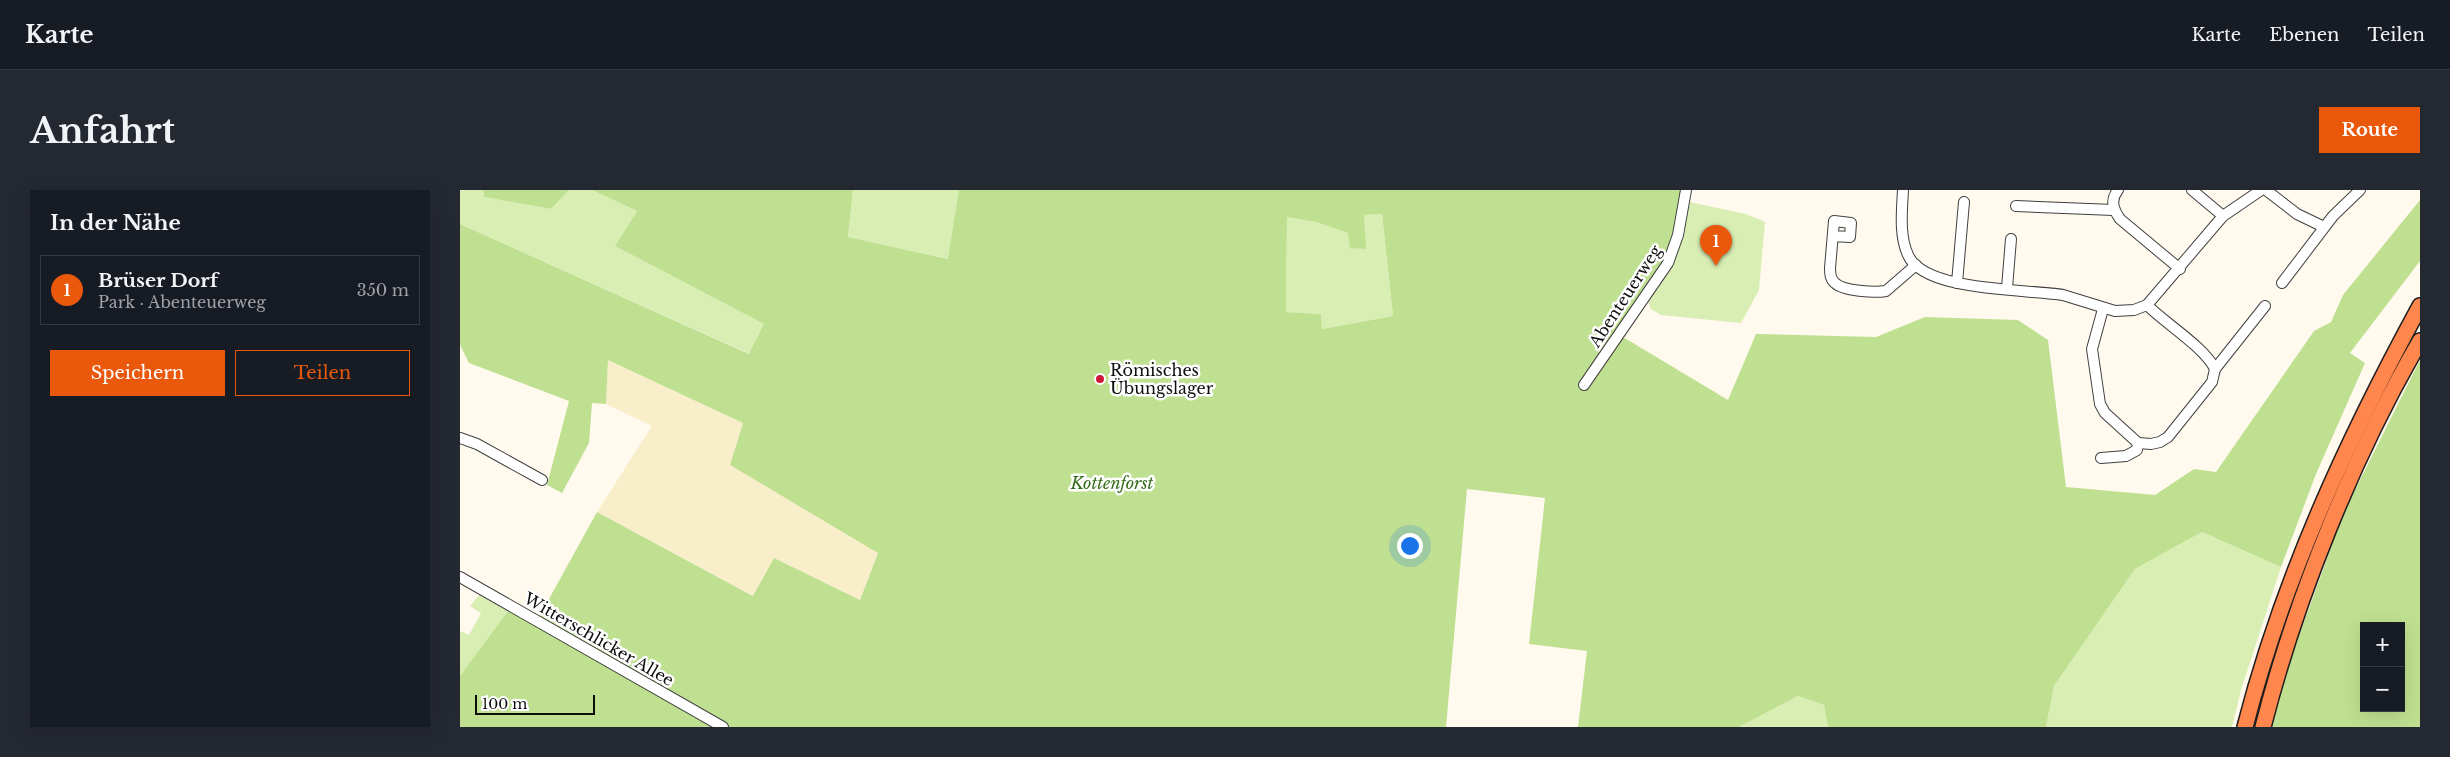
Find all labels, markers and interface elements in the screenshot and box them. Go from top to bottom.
text: Karte [25,20,94,49]
text: Karte [2191,24,2241,46]
text: Ebenen [2269,24,2339,46]
text: Teilen [2367,24,2425,46]
button: Route [2319,107,2420,153]
text: Anfahrt [30,109,175,152]
text: In der Nähe [50,210,181,236]
pin: 1 [1700,225,1732,266]
street label: Abenteuerweg [1584,241,1666,352]
text: Brüser Dorf [98,269,218,292]
text: 1 [64,280,70,300]
text: 350 m [357,280,409,300]
text: Park · Abenteuerweg [98,292,266,312]
button: Speichern [50,350,225,396]
button: Teilen [235,350,410,396]
place label: Römisches Übungslager [1110,360,1214,398]
marker: Römisches Übungslager [1094,373,1106,385]
park label: Kottenforst [1070,473,1154,493]
your location [1397,533,1423,559]
street label: Witterschlicker Allee [520,587,678,690]
map controls [2360,622,2405,712]
button: + [2360,622,2405,667]
button: − [2360,667,2405,712]
scale bar [475,692,595,715]
text: 100 m [482,695,527,713]

